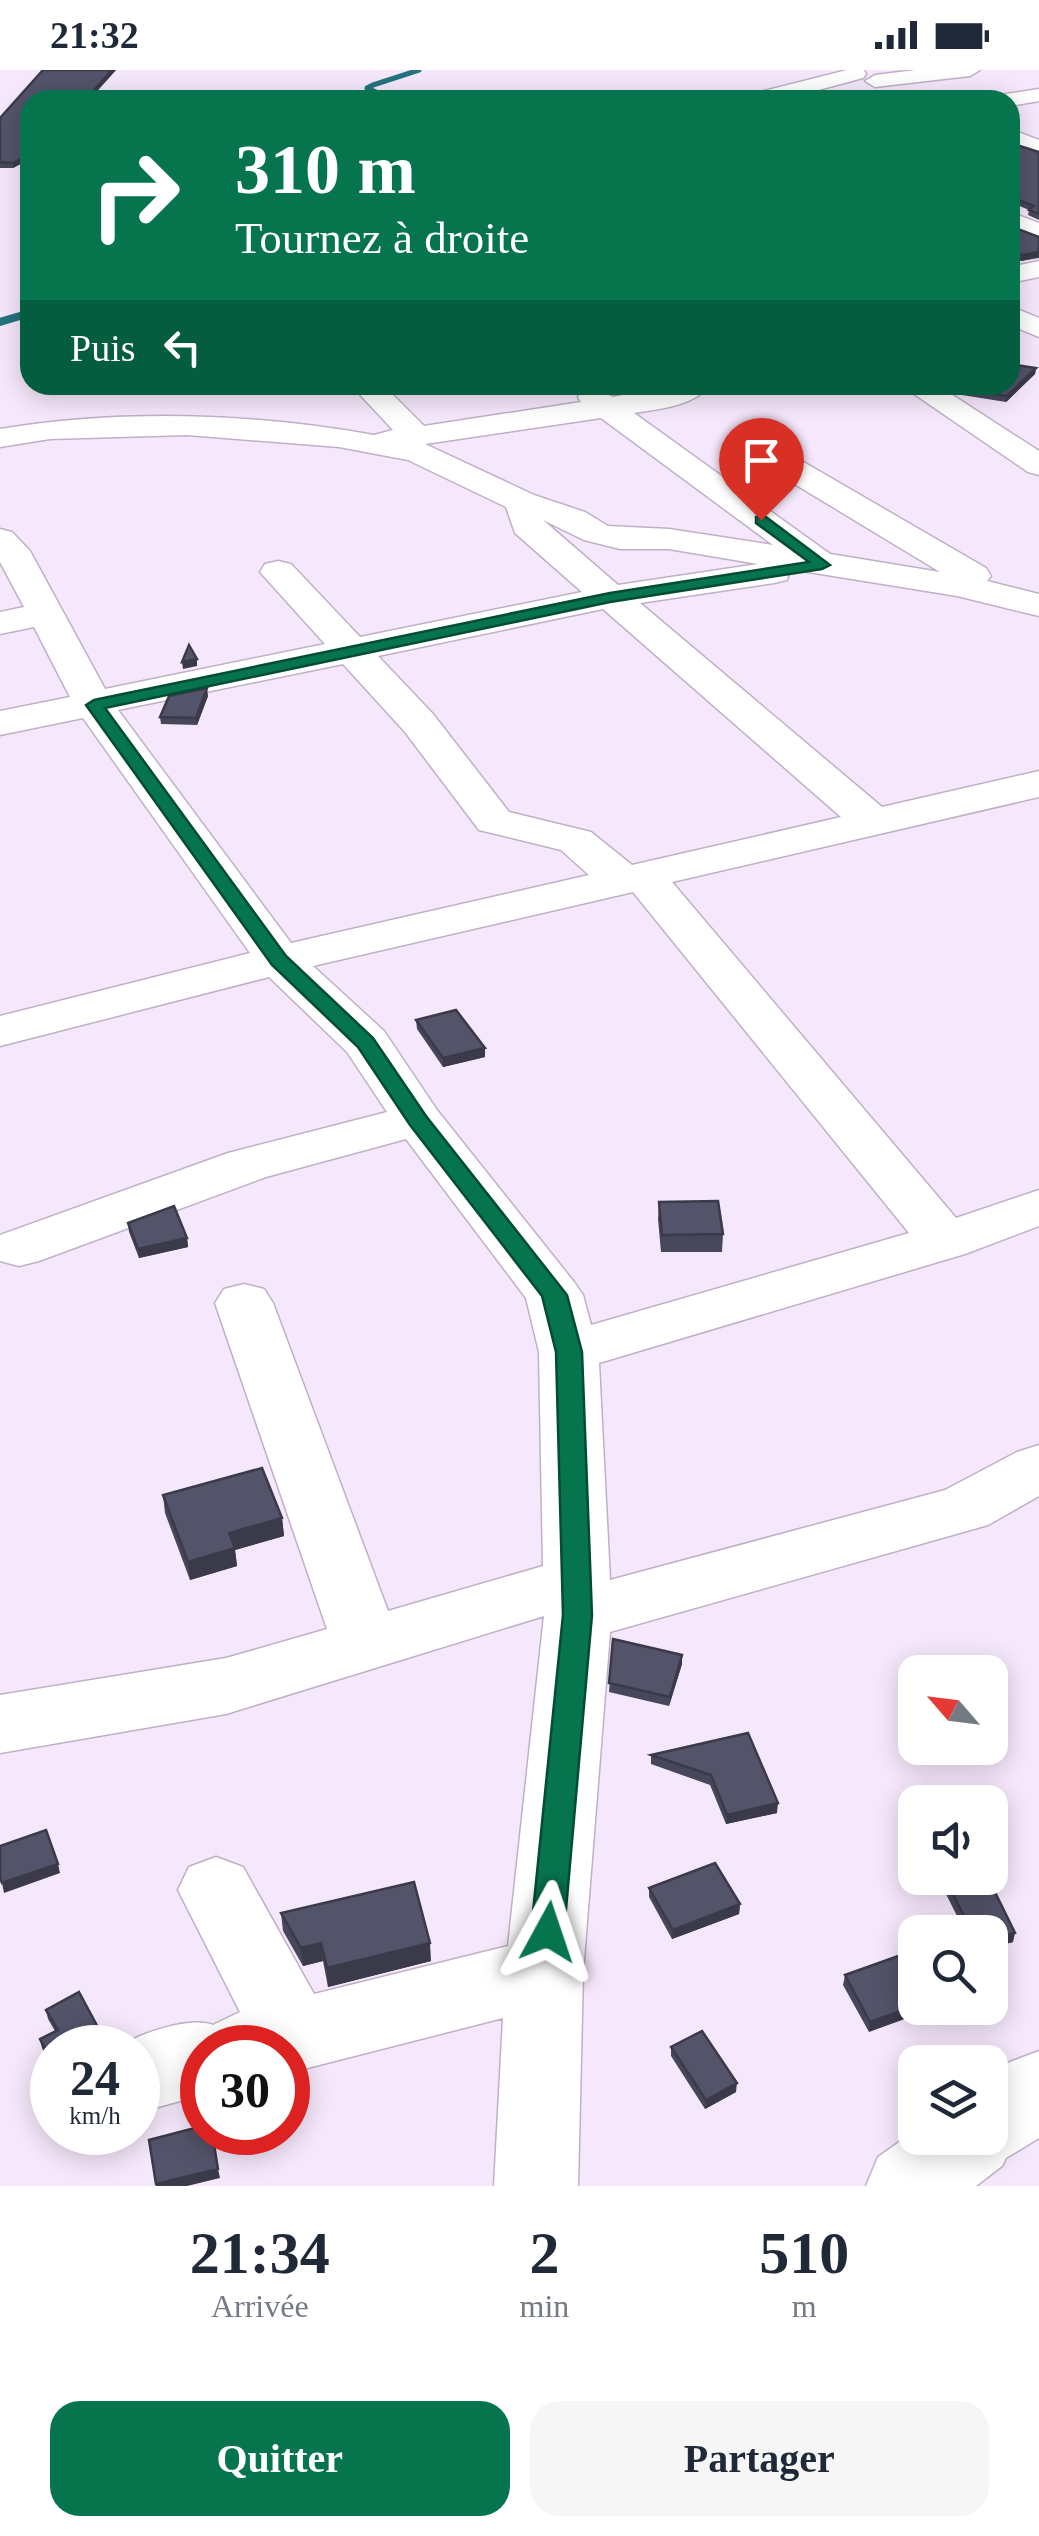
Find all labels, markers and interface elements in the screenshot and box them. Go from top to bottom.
text: 21:32 [50,14,139,56]
icon: right [70,130,200,260]
text: 310 m [235,131,416,208]
text: Tournez à droite [235,213,529,263]
icon: left [155,320,210,375]
text: Puis [70,327,135,369]
pin [719,418,804,521]
icon: arrive [734,433,789,488]
north arrow [898,1655,1008,1765]
map controls [898,1655,1008,2155]
button: sound [898,1785,1008,1895]
position arrow [496,1880,600,1984]
button: search [898,1915,1008,2025]
speed limit sign: 30 [180,2025,310,2155]
button: layers [898,2045,1008,2155]
text: 24 [70,2050,120,2106]
text: km/h [69,2102,121,2129]
text: 21:34 [190,2220,330,2286]
text: 2 [529,2220,559,2286]
text: 510 [759,2220,849,2286]
text: Arrivée [211,2288,309,2324]
text: min [520,2288,569,2324]
text: m [792,2288,817,2324]
button: Quitter [50,2401,510,2516]
button: Partager [530,2401,989,2516]

